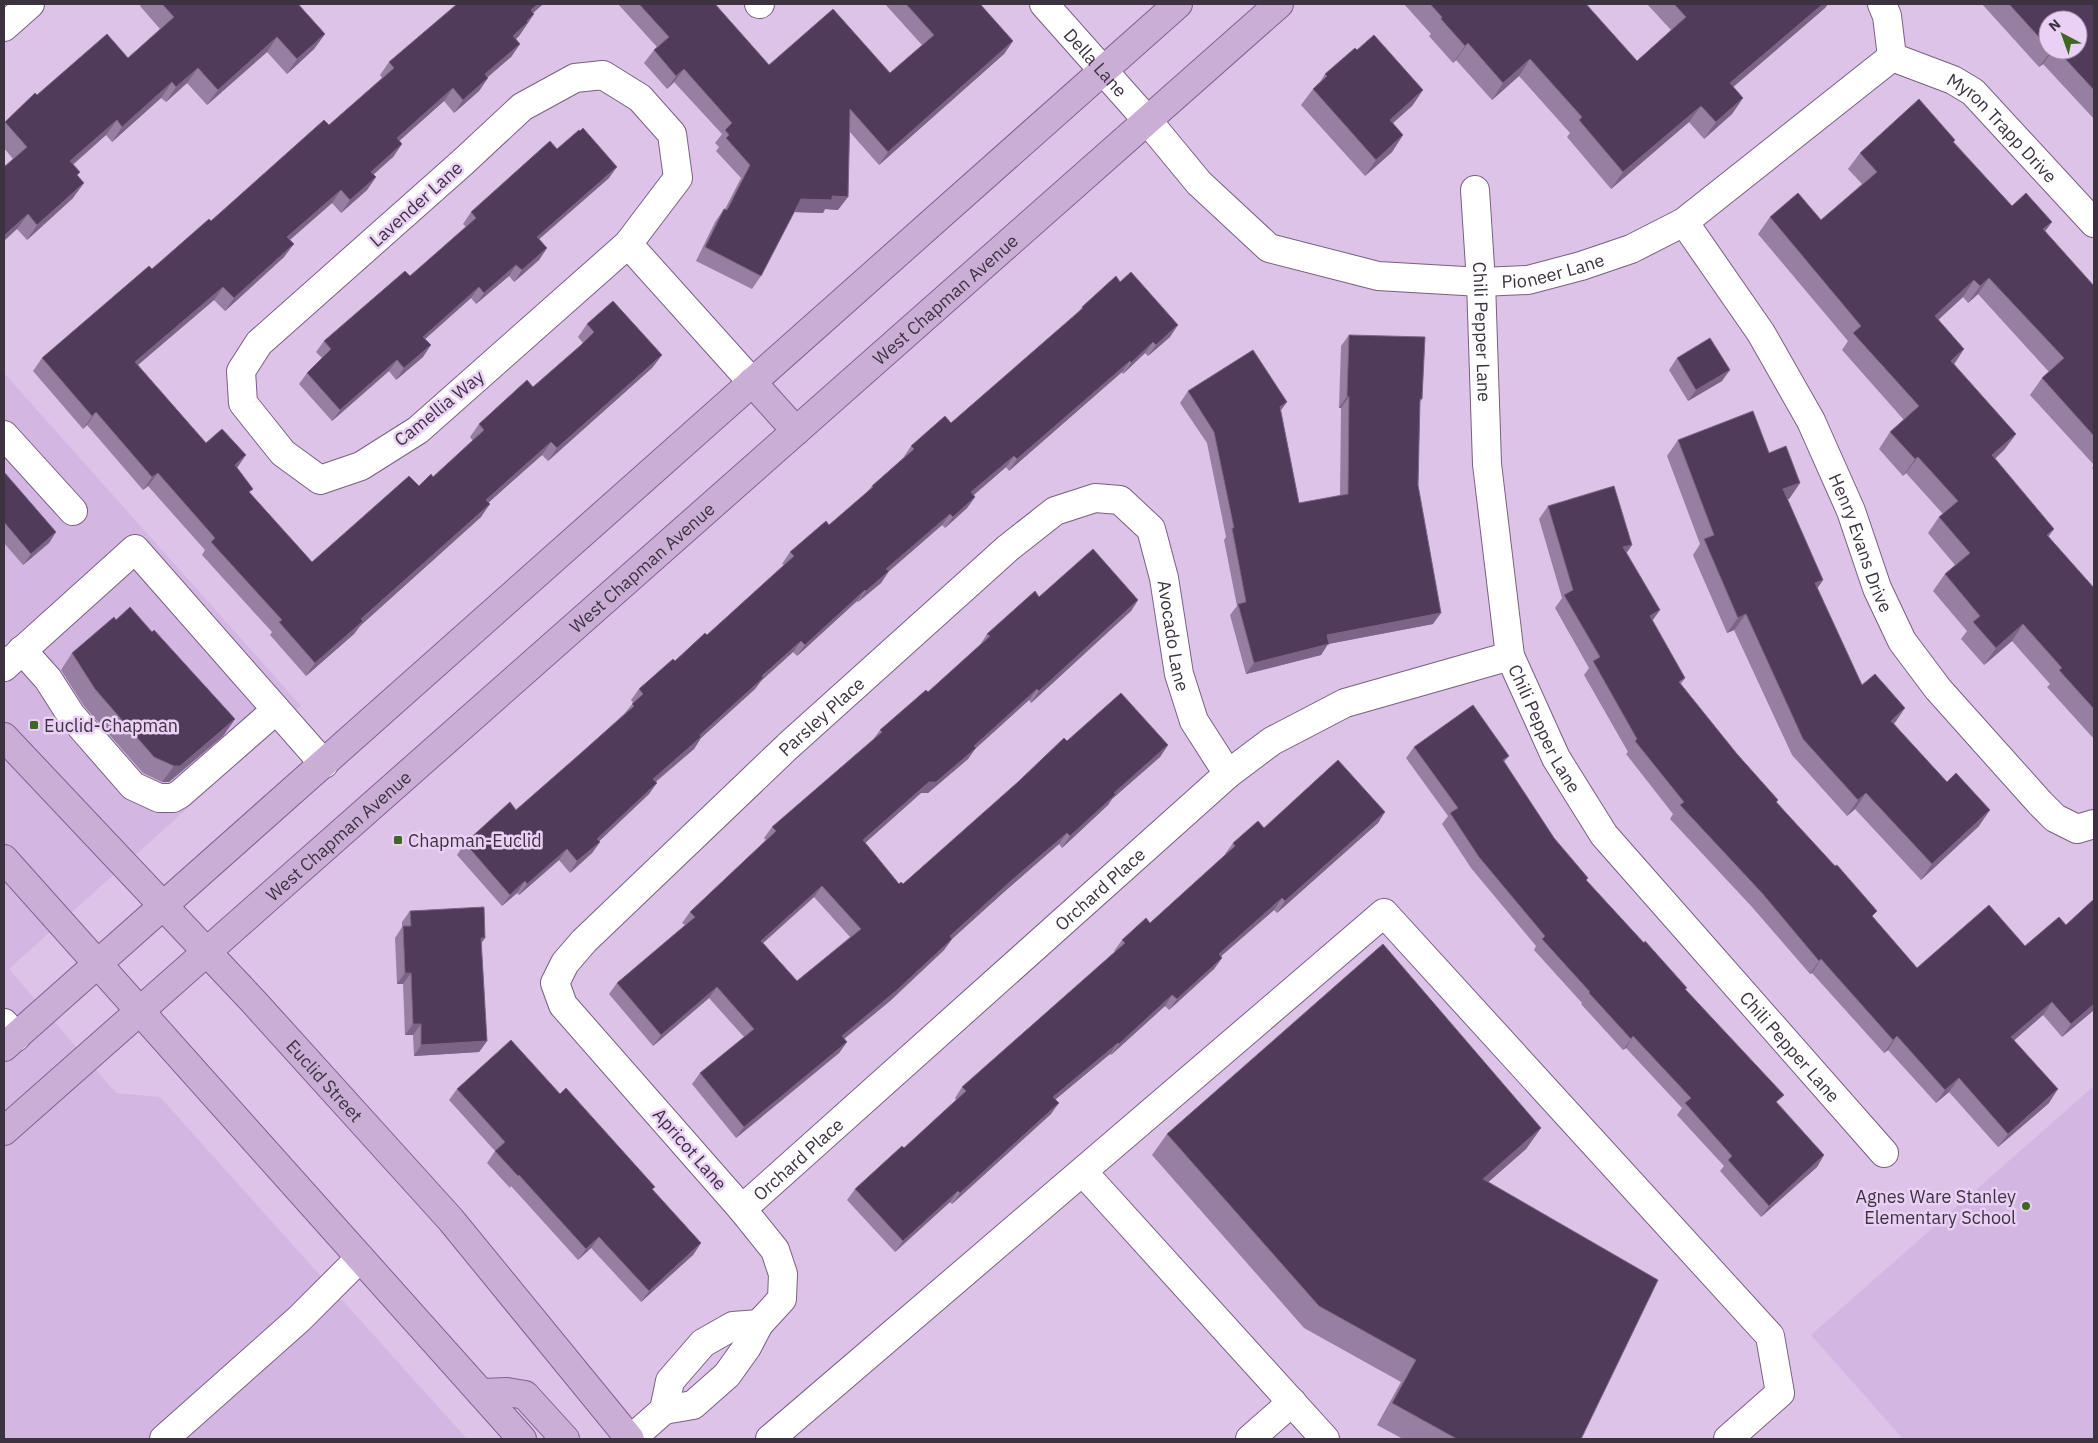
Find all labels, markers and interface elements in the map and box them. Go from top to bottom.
north arrow [2038,10,2088,60]
text: N [2045,15,2064,35]
street label: Della Lane [1059,23,1132,102]
street label: Myron Trapp Drive [1943,68,2062,187]
street label: Lavender Lane [365,156,467,252]
street label: West Chapman Avenue [868,229,1023,370]
street label: Pioneer Lane [1501,247,1607,293]
street label: Chili Pepper Lane [1468,261,1496,402]
street label: Camellia Way [389,365,489,451]
street label: Henry Evans Drive [1824,470,1898,616]
street label: West Chapman Avenue [564,497,719,638]
street label: Avocado Lane [1153,579,1195,694]
street label: Chili Pepper Lane [1504,660,1586,797]
street label: Parsley Place [773,671,869,761]
place label: Euclid-Chapman [44,714,178,737]
marker: Euclid-Chapman [28,719,40,731]
street label: West Chapman Avenue [261,765,416,906]
place label: Chapman-Euclid [408,829,542,852]
marker: Chapman-Euclid [392,834,404,846]
street label: Orchard Place [1050,842,1150,935]
street label: Chili Pepper Lane [1735,986,1845,1107]
street label: Euclid Street [282,1034,368,1126]
street label: Apricot Lane [648,1103,732,1195]
street label: Orchard Place [748,1112,848,1205]
place label: Agnes Ware Stanley Elementary School [1855,1185,2016,1229]
marker: Agnes Ware Stanley Elementary School [2020,1200,2032,1212]

